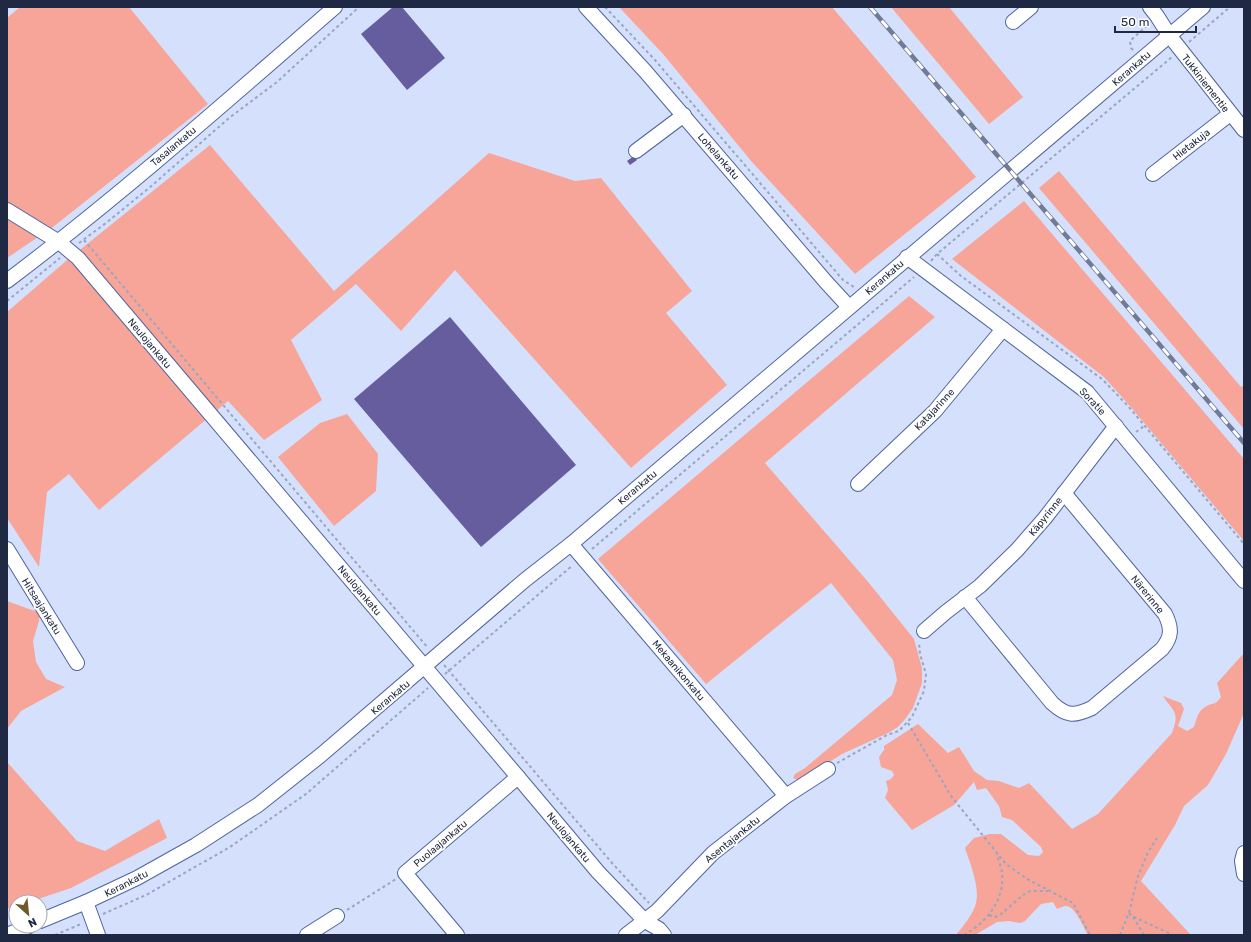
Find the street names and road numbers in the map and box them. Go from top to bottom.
street label: Kerankatu [1110,49,1153,89]
street label: Tukkiniementie [1179,52,1232,115]
street label: Tasalankatu [149,124,199,169]
street label: Hietakuja [1171,127,1213,163]
street label: Lohelankatu [695,131,742,182]
street label: Kerankatu [863,258,906,298]
street label: Neulojankatu [125,316,174,371]
street label: Soratie [1077,385,1108,418]
street label: Katajarinne [912,386,957,433]
street label: Kerankatu [616,468,660,507]
street label: Käpyrinne [1026,494,1065,539]
street label: Neulojankatu [335,563,384,618]
street label: Närerinne [1128,573,1167,616]
street label: Hitsaajankatu [19,576,63,637]
street label: Mekaanikonkatu [649,638,707,703]
street label: Kerankatu [369,678,413,717]
street label: Neulojankatu [544,810,593,865]
street label: Asentajankatu [703,814,763,866]
street label: Puolaajankatu [411,818,470,870]
street label: Kerankatu [103,868,150,900]

